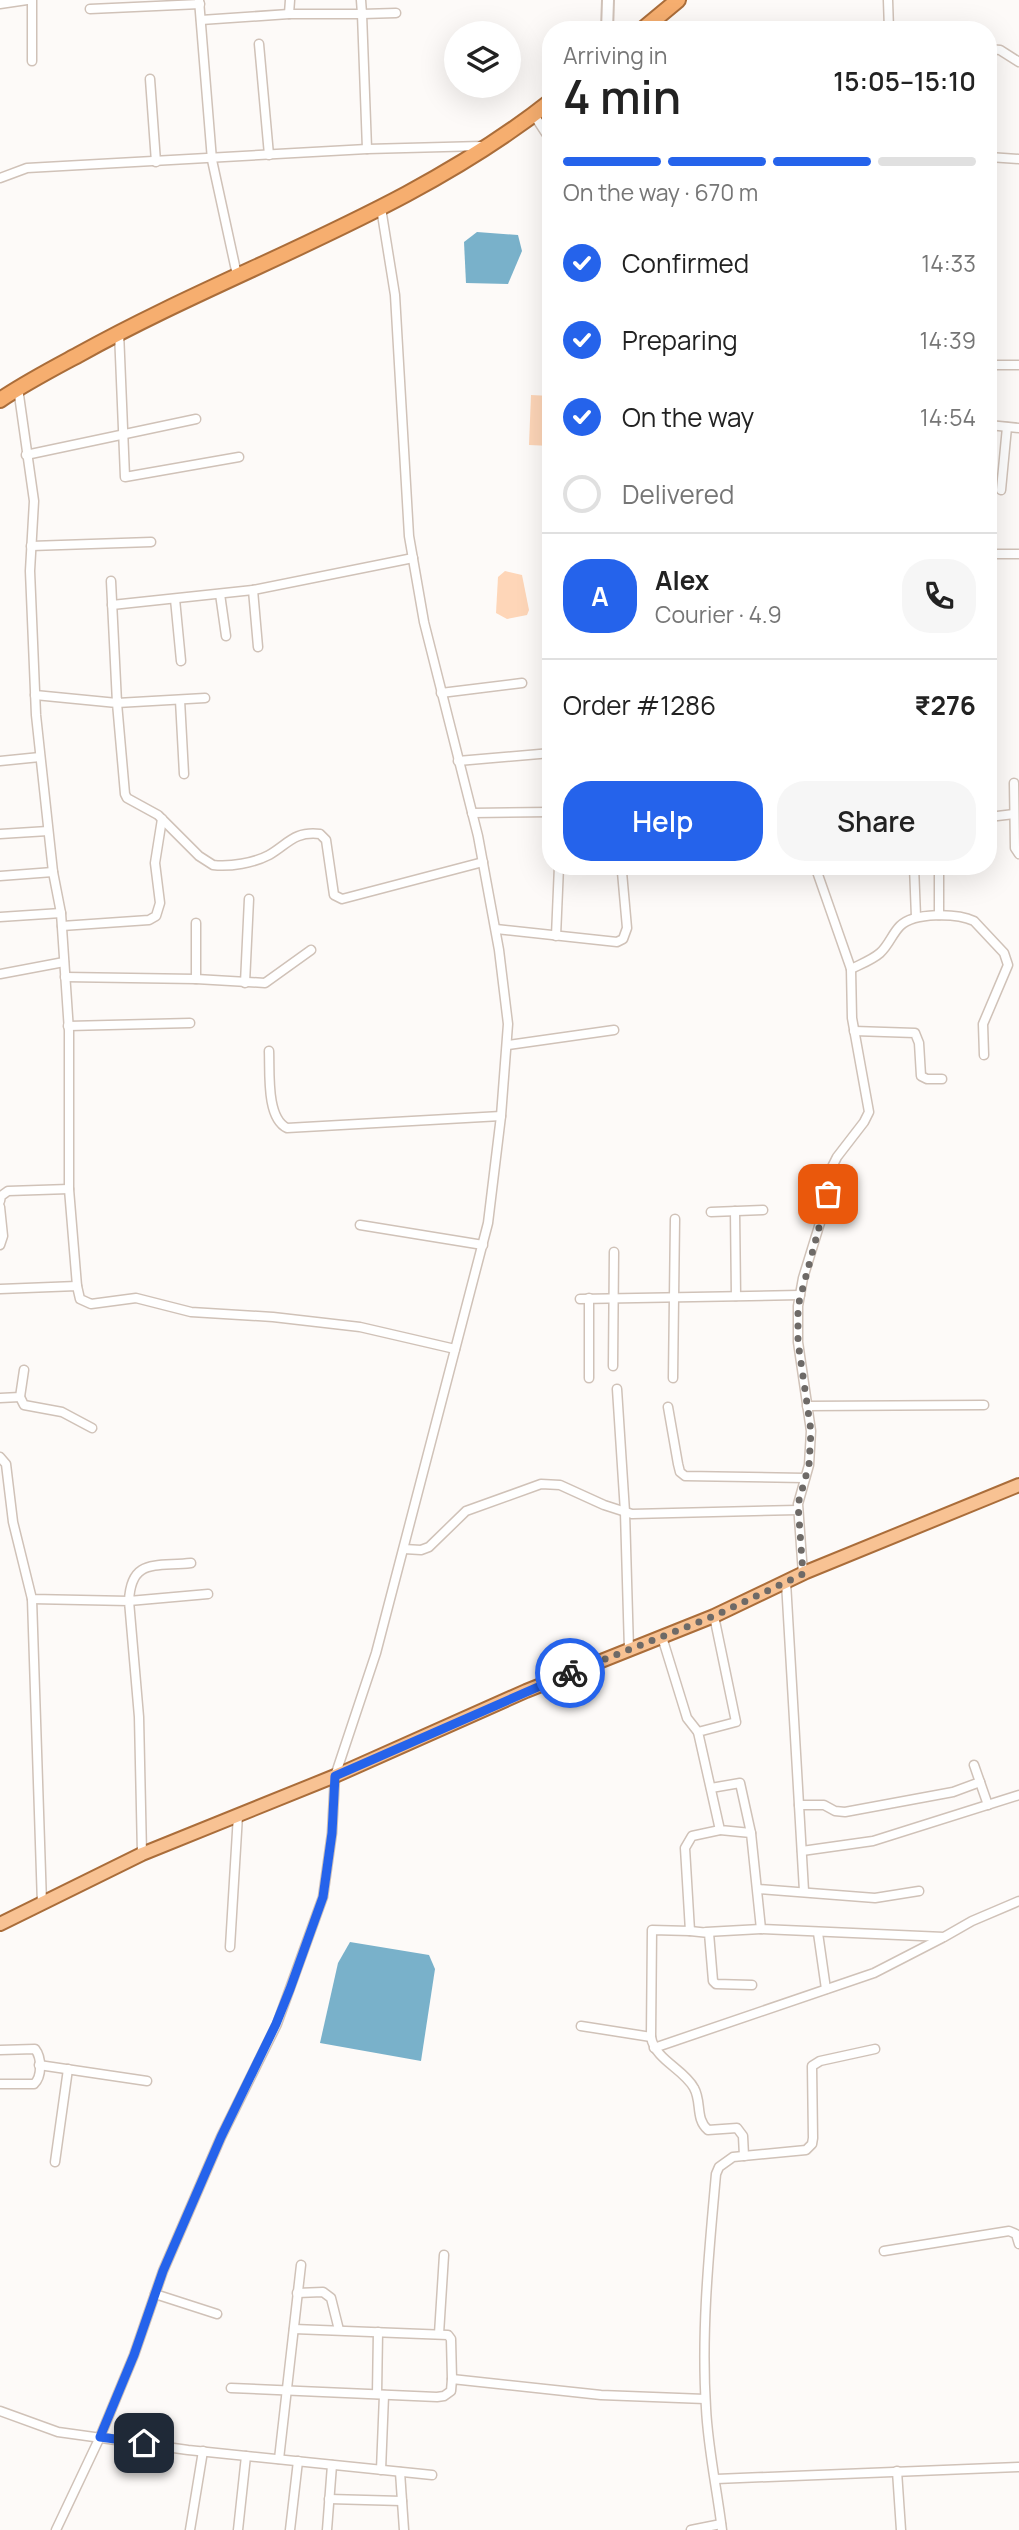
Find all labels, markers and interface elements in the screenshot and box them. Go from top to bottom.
map controls [444,21,521,98]
button: layers [444,21,521,98]
text: Arriving in [563,39,668,71]
text: 15:05–15:10 [833,63,976,99]
text: 4 min [563,65,681,128]
text: On the way · 670 m [563,176,758,208]
icon: check [563,244,601,282]
text: Confirmed [622,245,749,281]
text: 14:33 [921,247,976,279]
icon: check [563,321,601,359]
text: Preparing [622,322,738,358]
text: 14:39 [920,324,976,356]
icon: check [563,398,601,436]
text: On the way [622,399,754,435]
text: 14:54 [920,401,976,433]
text: Delivered [622,476,734,512]
button: phone [902,559,976,633]
text: Alex [655,562,709,598]
text: A [591,578,609,614]
text: Courier · 4.9 [655,598,782,630]
text: Order #1286 [563,687,716,723]
text: ₹276 [914,687,976,723]
button: Help [563,781,763,861]
button: Share [777,781,976,861]
pin [798,1164,858,1224]
icon: bag [809,1175,847,1213]
courier [535,1638,605,1708]
icon: bike [551,1654,589,1692]
pin [114,2413,174,2473]
icon: home [125,2424,163,2462]

